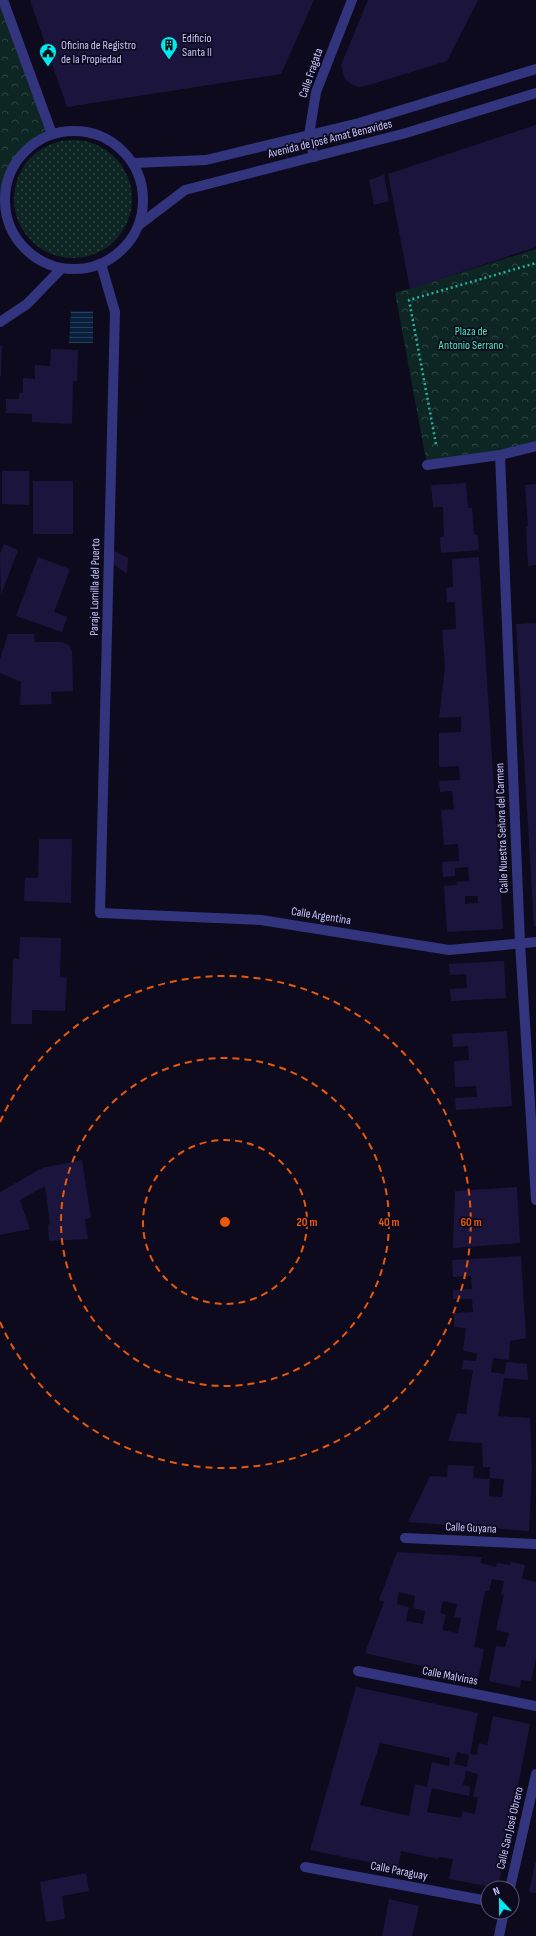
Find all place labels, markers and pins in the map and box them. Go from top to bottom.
place label: Edificio Santa II [182,31,212,60]
building icon: Edificio Santa II [159,35,179,60]
place label: Oficina de Registro de la Propiedad [61,38,136,67]
public building icon: Oficina de Registro de la Propiedad [38,42,58,67]
centre of rings [218,1215,232,1229]

